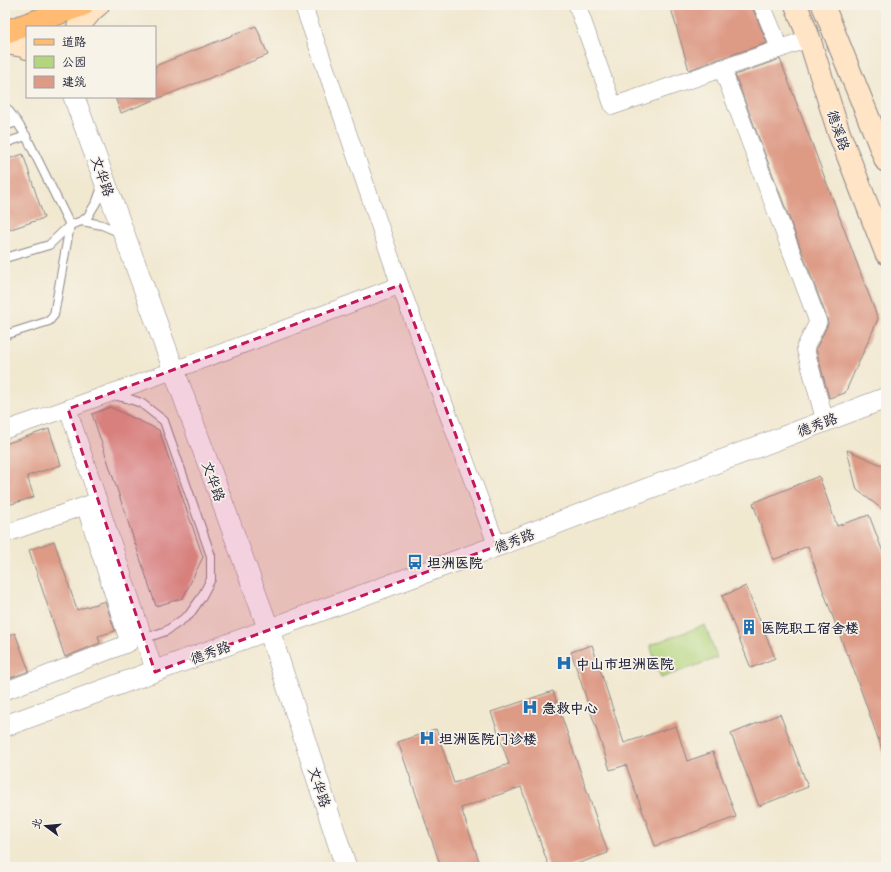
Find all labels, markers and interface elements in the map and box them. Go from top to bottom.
legend [26,26,156,98]
text: 道路 [62,33,86,49]
text: 公园 [62,53,86,69]
text: 建筑 [62,73,86,89]
street label: 德溪路 [823,107,855,153]
street label: 文华路 [87,153,119,199]
street label: 德秀路 [794,408,840,440]
street label: 文华路 [198,458,230,504]
street label: 德秀路 [491,524,537,556]
bus stop icon: 坦洲医院 [406,553,424,571]
place label: 坦洲医院 [427,553,483,572]
building icon: 医院职工宿舍楼 [740,618,758,636]
place label: 医院职工宿舍楼 [761,618,859,637]
street label: 德秀路 [187,636,233,668]
hospital icon: 中山市坦洲医院 [555,654,573,672]
place label: 中山市坦洲医院 [576,654,674,673]
hospital icon: 急救中心 [521,698,539,716]
place label: 急救中心 [542,698,598,717]
hospital icon: 坦洲医院门诊楼 [418,729,436,747]
place label: 坦洲医院门诊楼 [439,729,537,748]
street label: 文华路 [304,764,336,810]
north arrow [26,806,66,846]
text: 北 [27,816,45,830]

